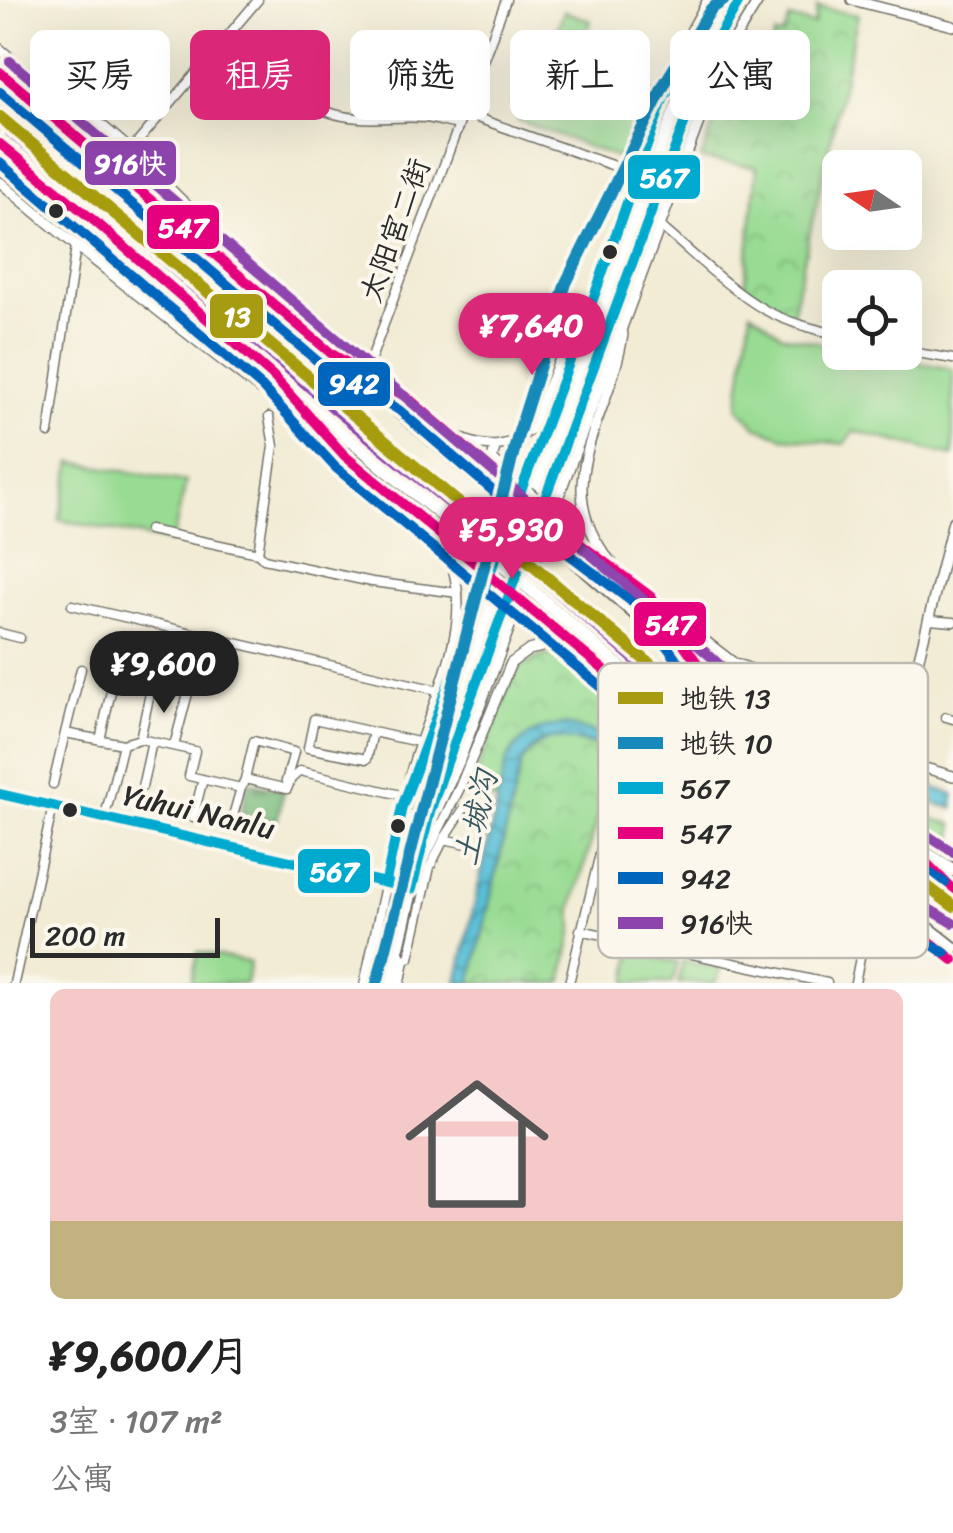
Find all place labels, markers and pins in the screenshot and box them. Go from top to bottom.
unlabelled marker [46,201,66,221]
unlabelled marker [600,242,620,262]
pin: ¥7,640 [451,293,613,378]
pin: ¥5,930 [431,497,593,582]
pin: ¥9,600 [83,631,245,716]
unlabelled marker [60,800,80,820]
unlabelled marker [388,816,408,836]

